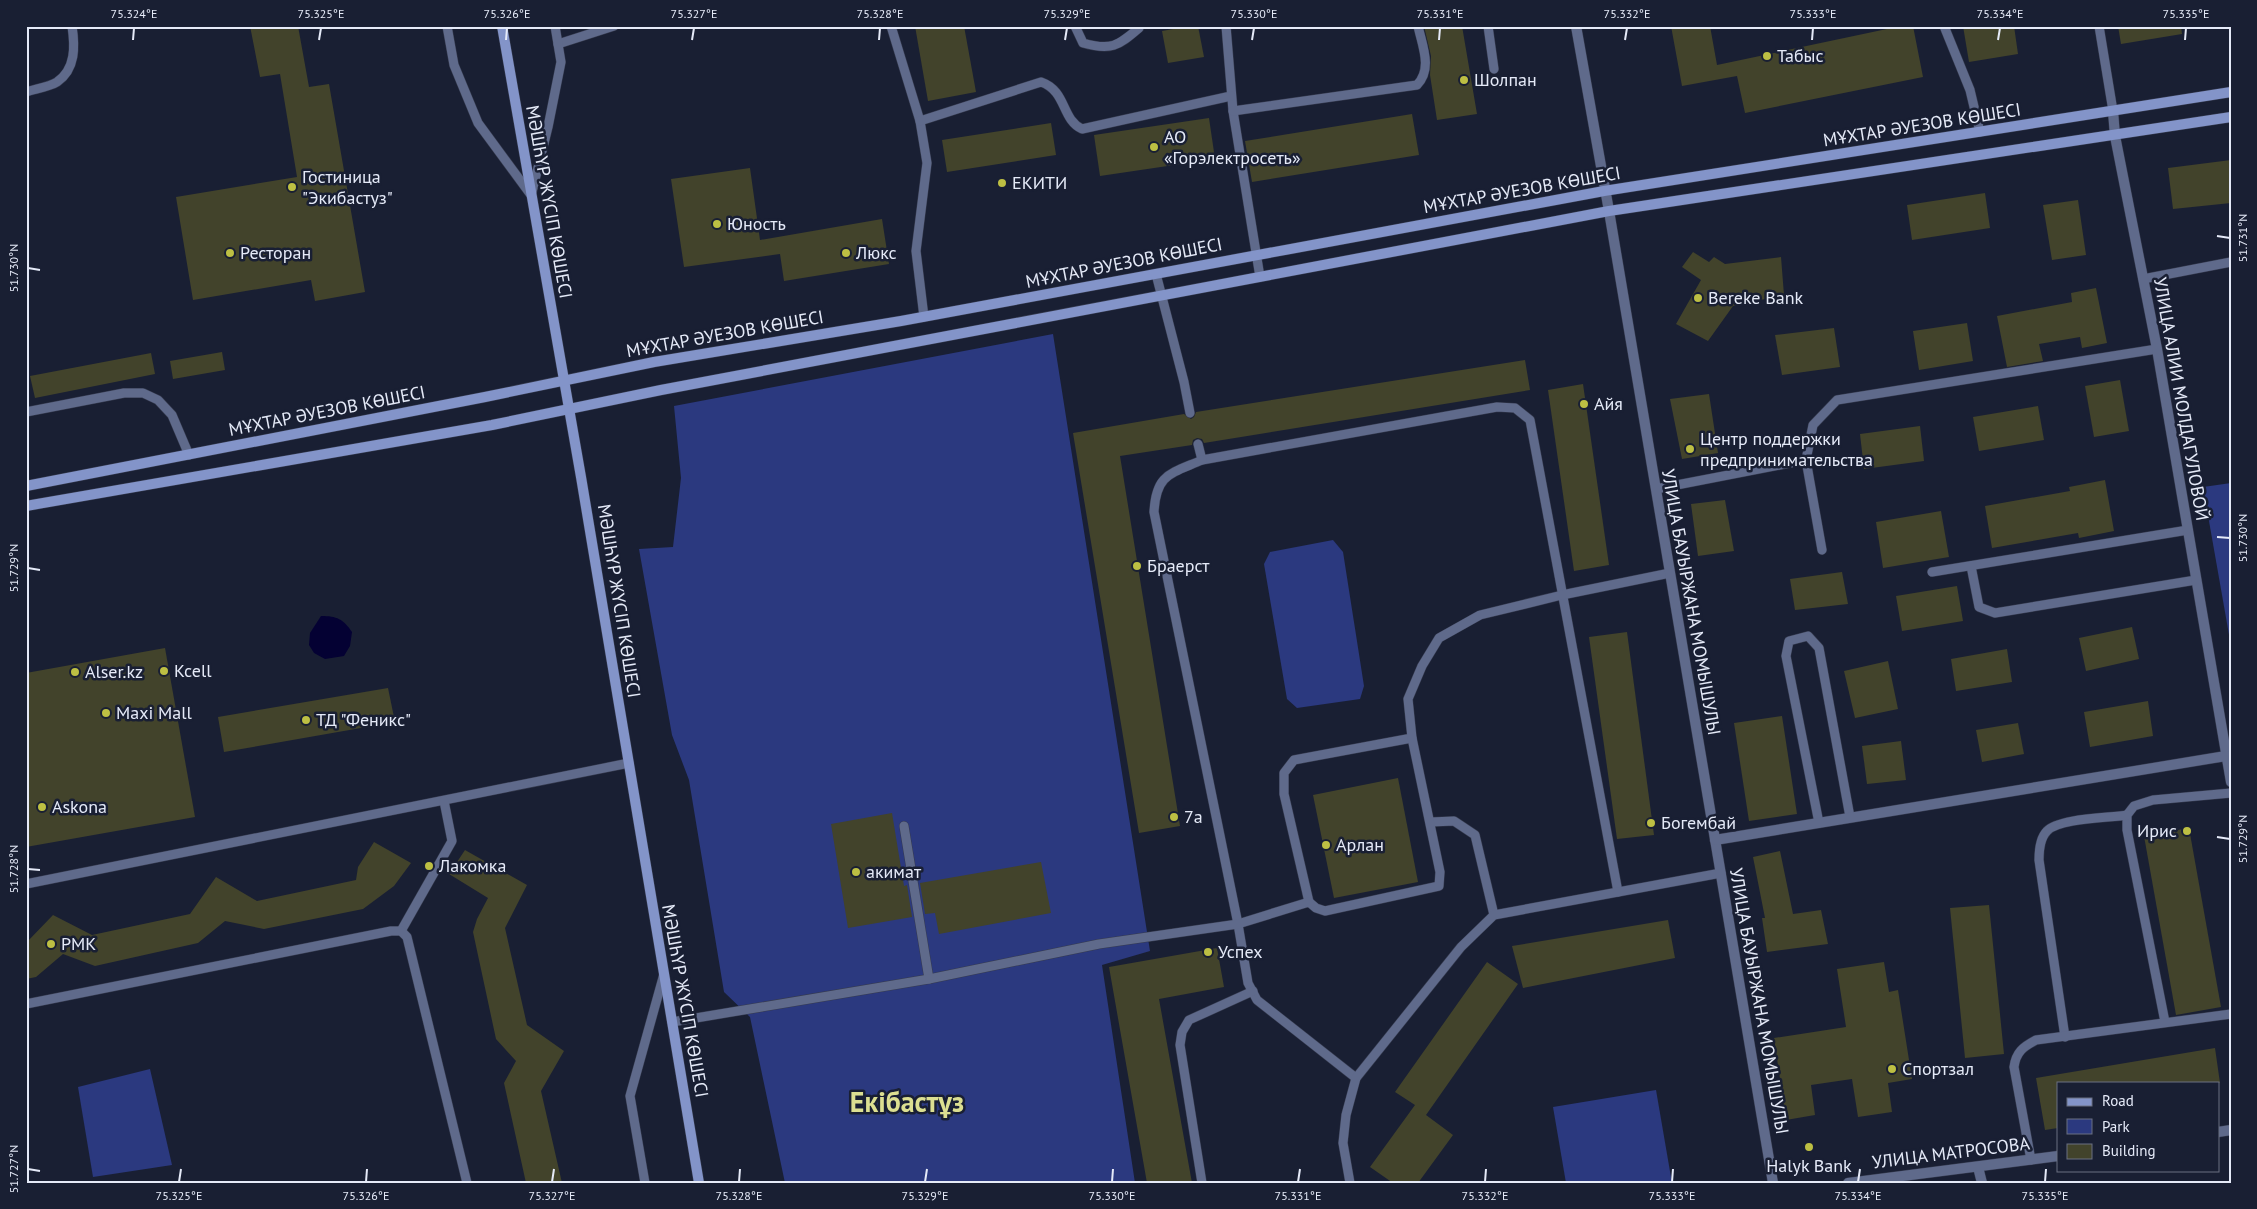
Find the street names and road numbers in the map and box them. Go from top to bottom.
street label: МҰХТАР ӘУЕЗОВ КӨШЕСІ [1821,98,2022,151]
street label: МӘШҺҮР ЖҮСІП КӨШЕСІ [521,103,578,300]
street label: МҰХТАР ӘУЕЗОВ КӨШЕСІ [1421,161,1622,218]
street label: МҰХТАР ӘУЕЗОВ КӨШЕСІ [1024,232,1224,293]
street label: УЛИЦА АЛИИ МОЛДАГУЛОВОЙ [2149,275,2214,523]
street label: МҰХТАР ӘУЕЗОВ КӨШЕСІ [624,305,825,362]
street label: МҰХТАР ӘУЕЗОВ КӨШЕСІ [227,380,427,441]
street label: УЛИЦА БАУЫРЖАНА МОМЫШУЛЫ [1657,467,1726,737]
street label: МӘШҺҮР ЖҮСІП КӨШЕСІ [593,502,646,699]
street label: УЛИЦА БАУЫРЖАНА МОМЫШУЛЫ [1725,866,1794,1136]
street label: МӘШҺҮР ЖҮСІП КӨШЕСІ [657,902,714,1099]
street label: УЛИЦА МАТРОСОВА [1871,1131,2032,1174]

